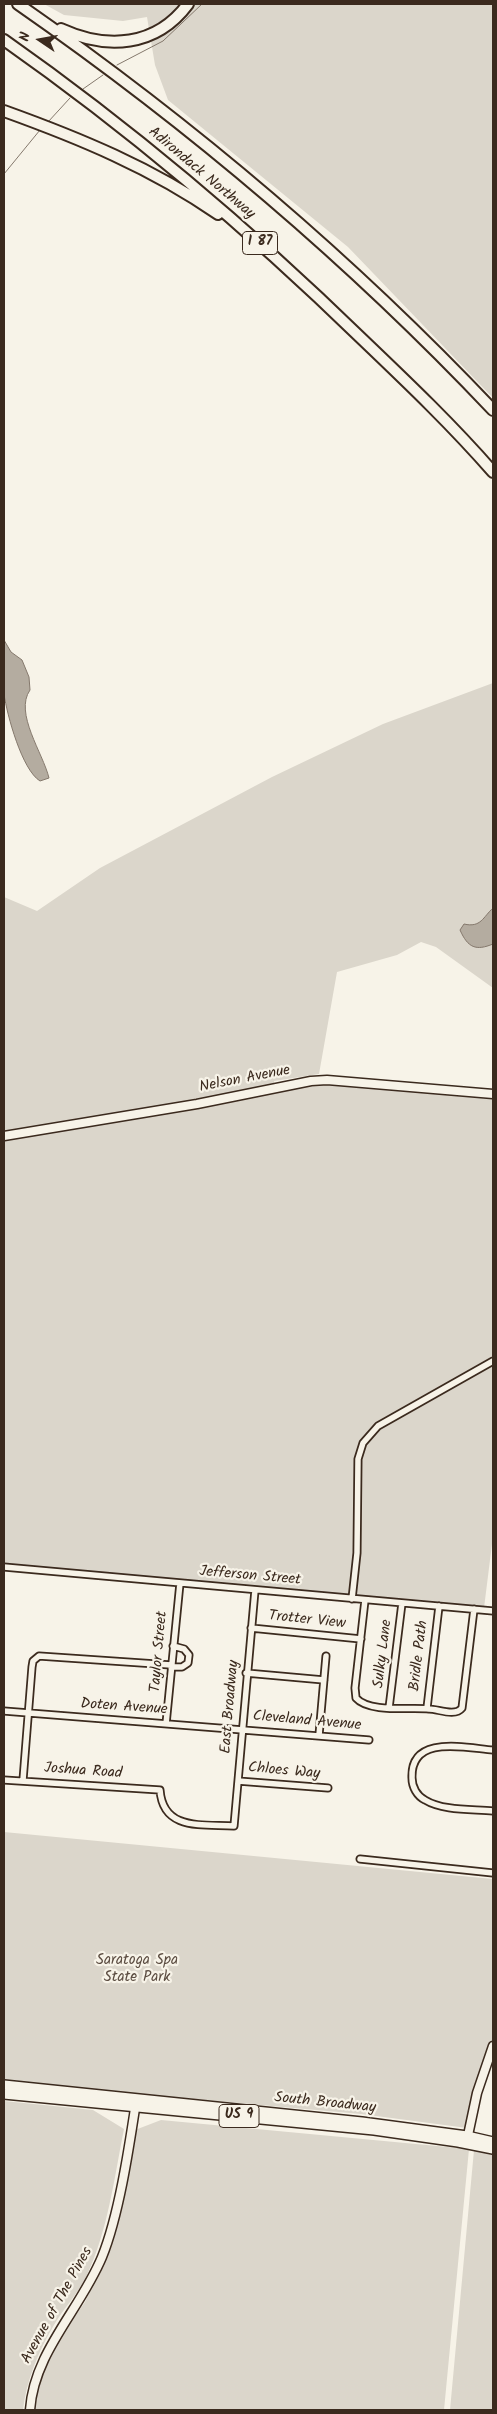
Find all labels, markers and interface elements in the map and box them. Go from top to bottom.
north arrow [15,15,65,65]
text: N [14,30,37,43]
street label: Adirondack Northway [144,124,258,224]
road number: I 87 [242,232,278,254]
street label: Nelson Avenue [198,1062,292,1098]
street label: Jefferson Street [198,1564,302,1590]
street label: Trotter View [268,1608,346,1634]
street label: Taylor Street [147,1611,173,1693]
street label: Sulky Lane [371,1619,397,1689]
street label: Bridle Path [407,1620,433,1692]
street label: East Broadway [218,1659,244,1755]
street label: Doten Avenue [80,1696,168,1720]
street label: Cleveland Avenue [252,1708,362,1736]
street label: Joshua Road [43,1760,123,1784]
street label: Chloes Way [247,1760,321,1784]
park label: Saratoga Spa State Park [96,1952,178,1987]
street label: South Broadway [273,2090,377,2118]
road number: US 9 [219,2104,259,2128]
street label: Avenue of The Pines [19,2245,97,2367]

